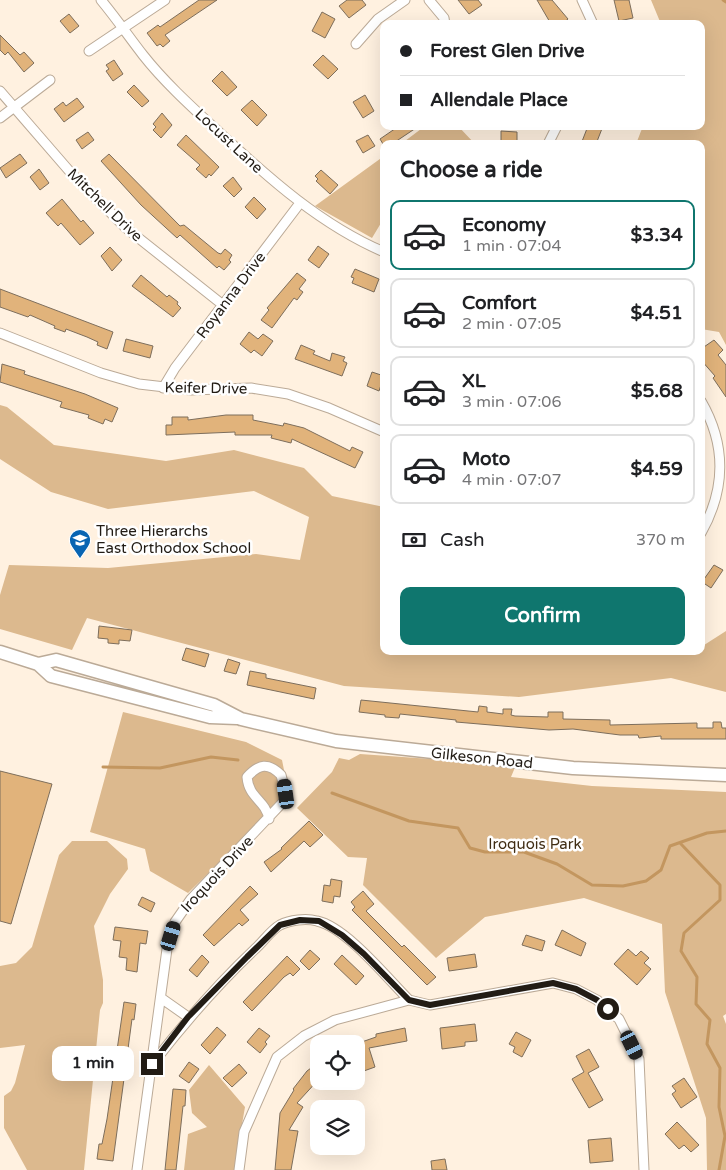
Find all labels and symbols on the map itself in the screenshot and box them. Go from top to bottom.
street label: Locust Lane [191,105,267,177]
street label: Mitchell Drive [64,165,146,245]
street label: Royanna Drive [193,248,269,342]
street label: Keifer Drive [165,378,247,398]
place label: Three Hierarchs East Orthodox School [96,522,251,557]
school or university icon: Three Hierarchs East Orthodox School [68,528,92,559]
street label: Gilkeson Road [430,744,534,772]
car [276,778,295,810]
street label: Iroquois Drive [177,832,257,916]
park label: Iroquois Park [488,835,582,853]
car [159,919,182,953]
route start [597,998,619,1020]
car [618,1028,645,1062]
callout: 1 min [52,1046,134,1082]
route end [141,1053,163,1075]

